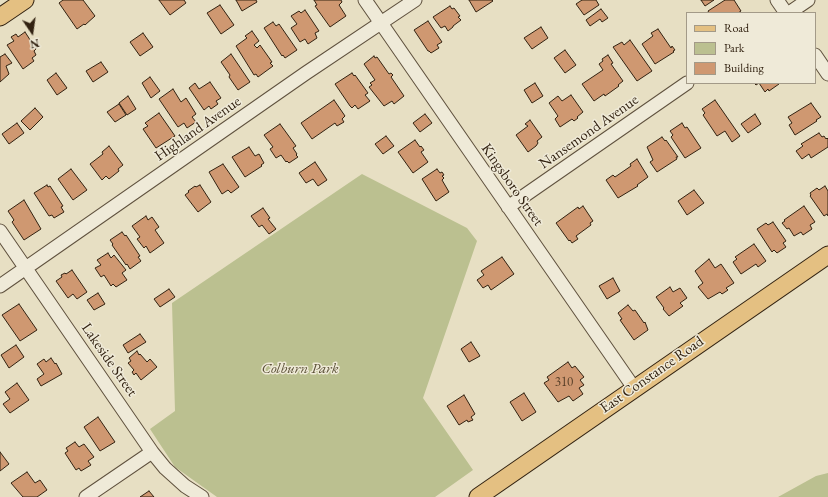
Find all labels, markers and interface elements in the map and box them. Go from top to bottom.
north arrow [12,12,52,52]
legend [686,12,816,84]
text: Road [724,20,749,36]
text: N [29,36,41,52]
text: Park [724,40,744,56]
text: Building [724,60,764,76]
street label: Nansemond Avenue [536,91,642,173]
street label: Highland Avenue [151,93,245,165]
street label: Kingsboro Street [477,140,547,230]
street label: Lakeside Street [77,320,141,400]
street label: East Constance Road [597,333,707,417]
park label: Colburn Park [261,360,339,378]
house number: 310 [555,374,573,390]

